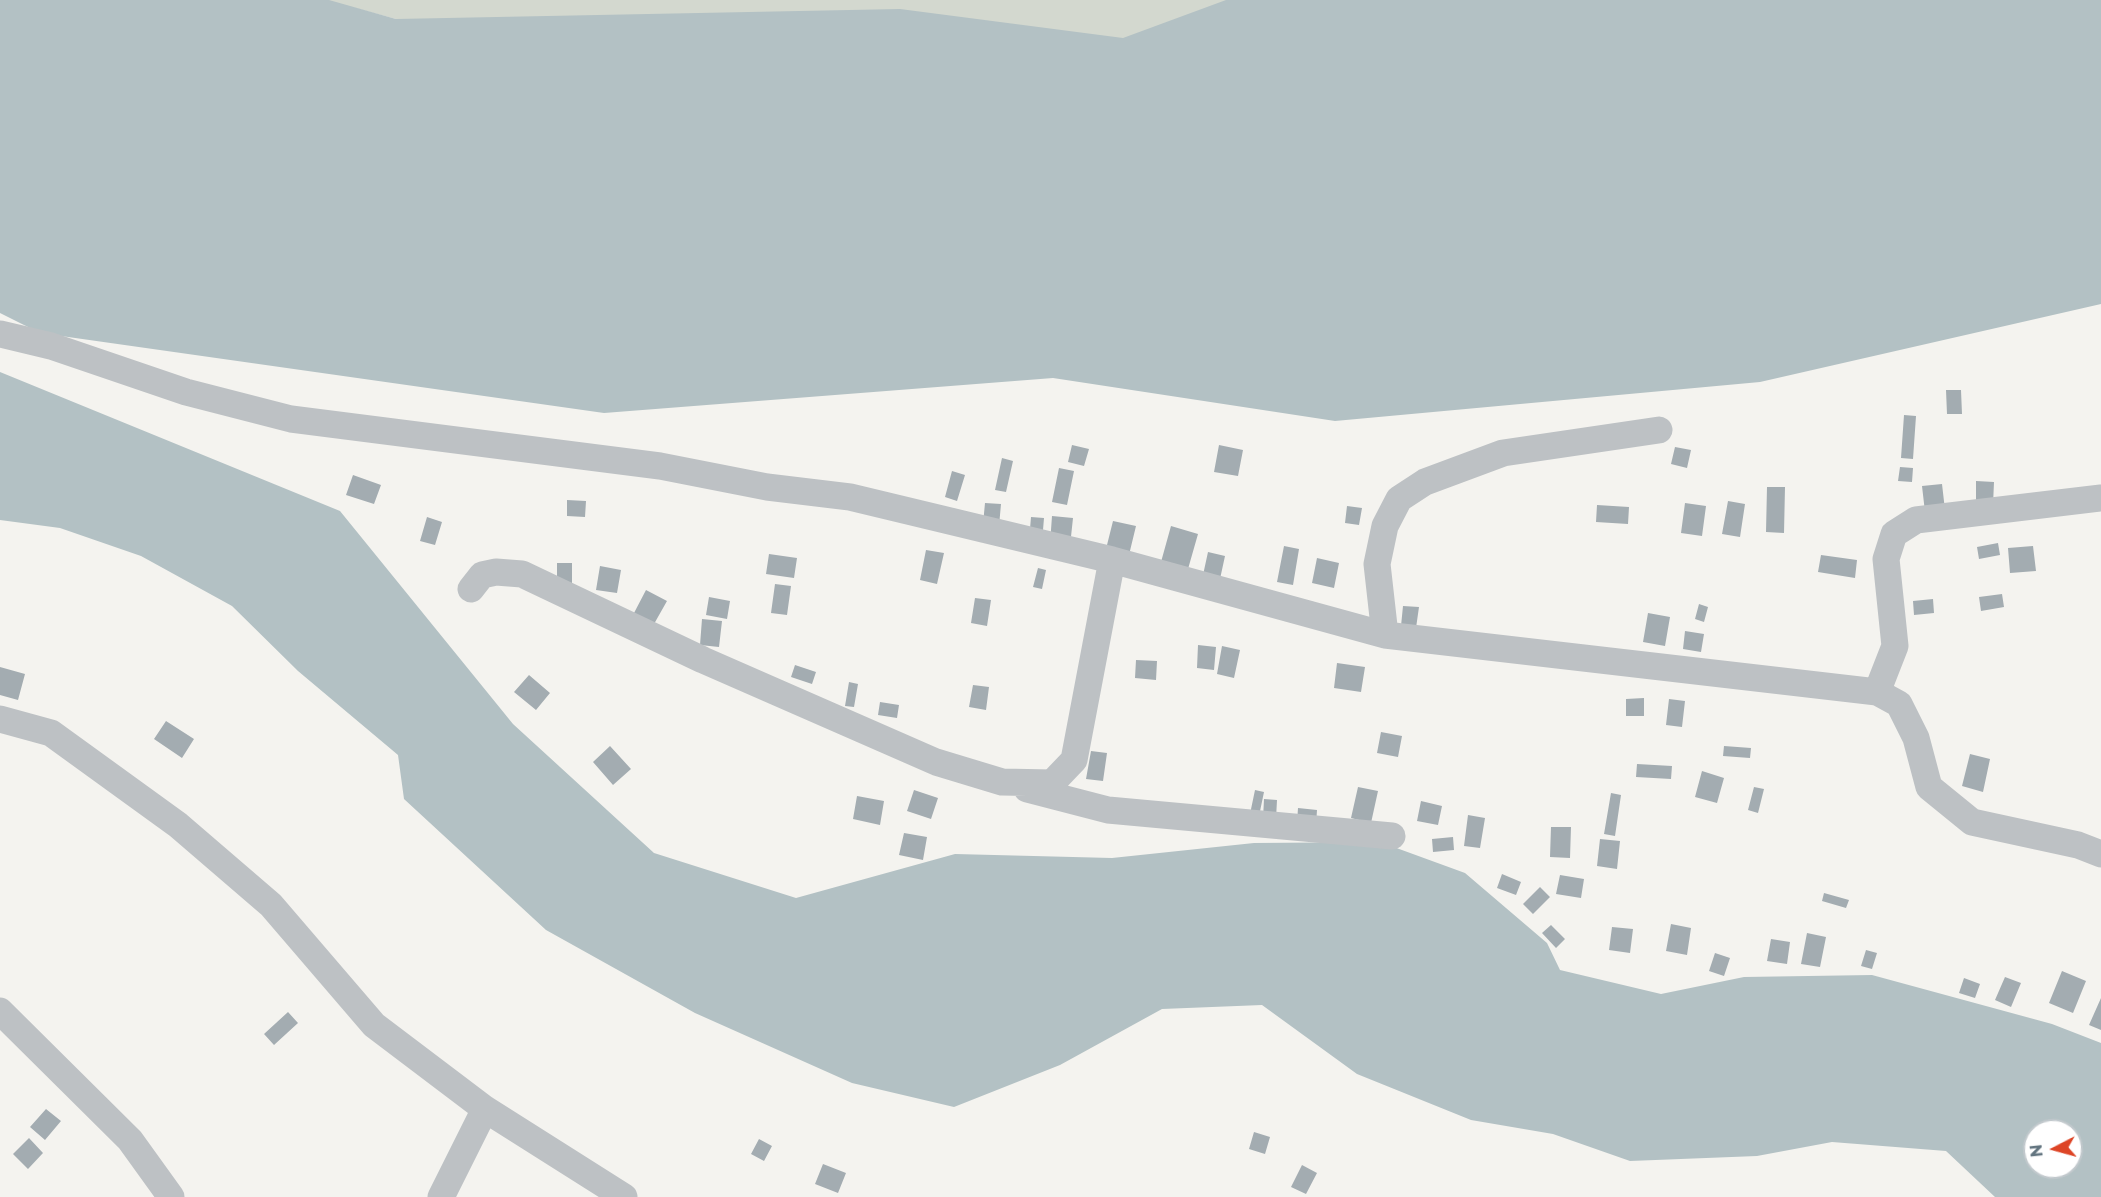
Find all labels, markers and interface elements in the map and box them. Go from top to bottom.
north arrow [2023,1119,2083,1179]
text: N [2026,1143,2047,1158]

